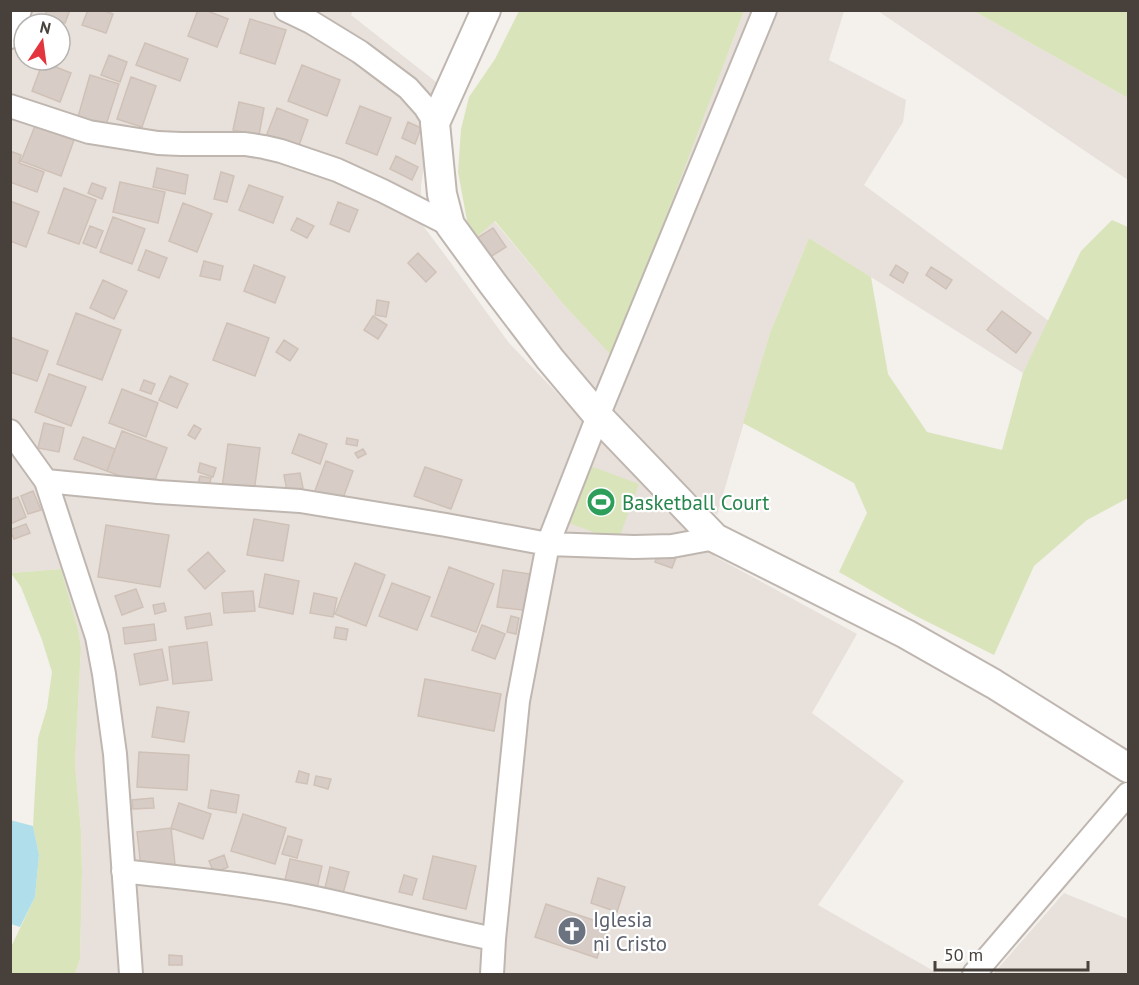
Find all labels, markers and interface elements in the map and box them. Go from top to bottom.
north arrow [12,12,72,72]
text: N [38,16,53,38]
sports icon: Basketball Court [585,486,617,518]
place label: Basketball Court [622,489,769,516]
place label: Iglesia ni Cristo [593,906,667,957]
church icon: Iglesia ni Cristo [556,915,588,947]
scale bar [935,934,1088,972]
text: 50 m [944,943,983,966]

